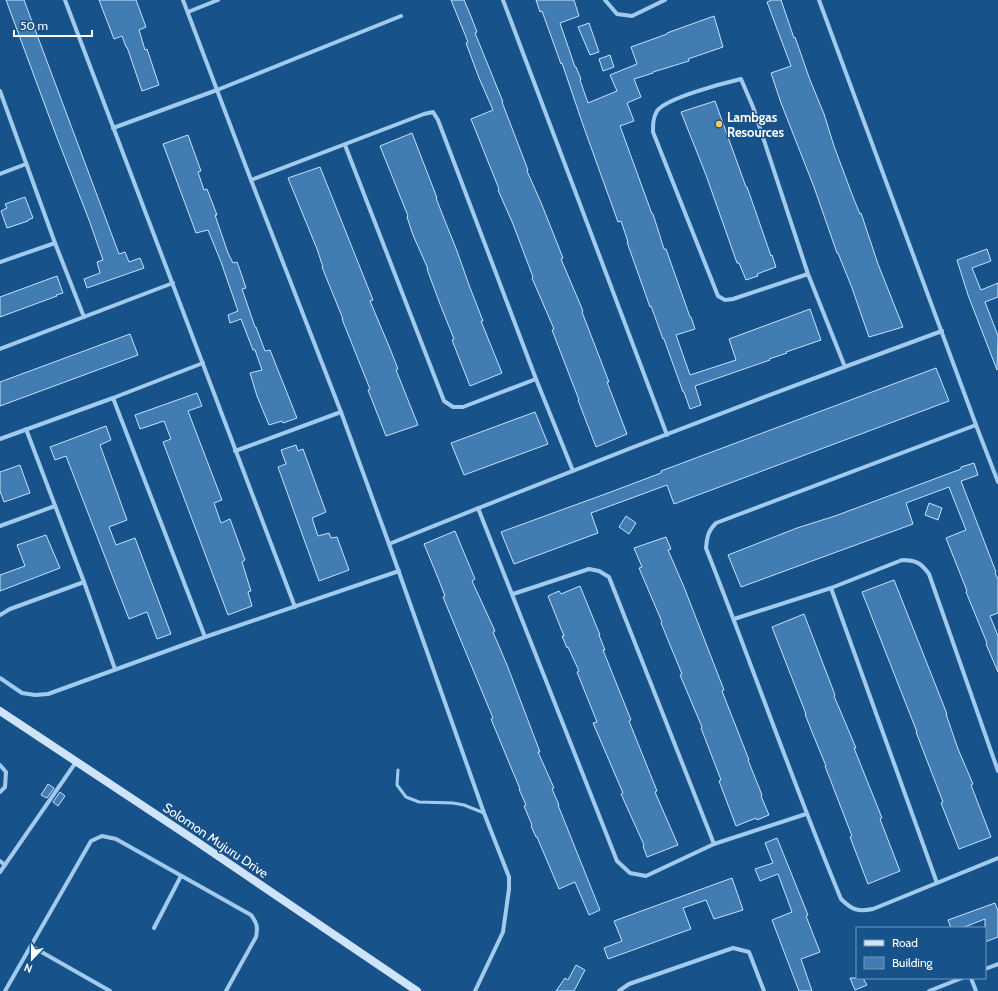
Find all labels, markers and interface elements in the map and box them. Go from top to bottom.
scale bar [14,12,92,38]
text: 50 m [20,18,48,33]
place label: Lambgas Resources [727,109,784,140]
marker: Lambgas Resources [714,119,724,129]
street label: Solomon Mujuru Drive [160,799,272,882]
legend [856,927,986,979]
text: Road [892,935,918,950]
north arrow [12,939,52,979]
text: Building [892,955,934,970]
text: N [22,960,34,976]

